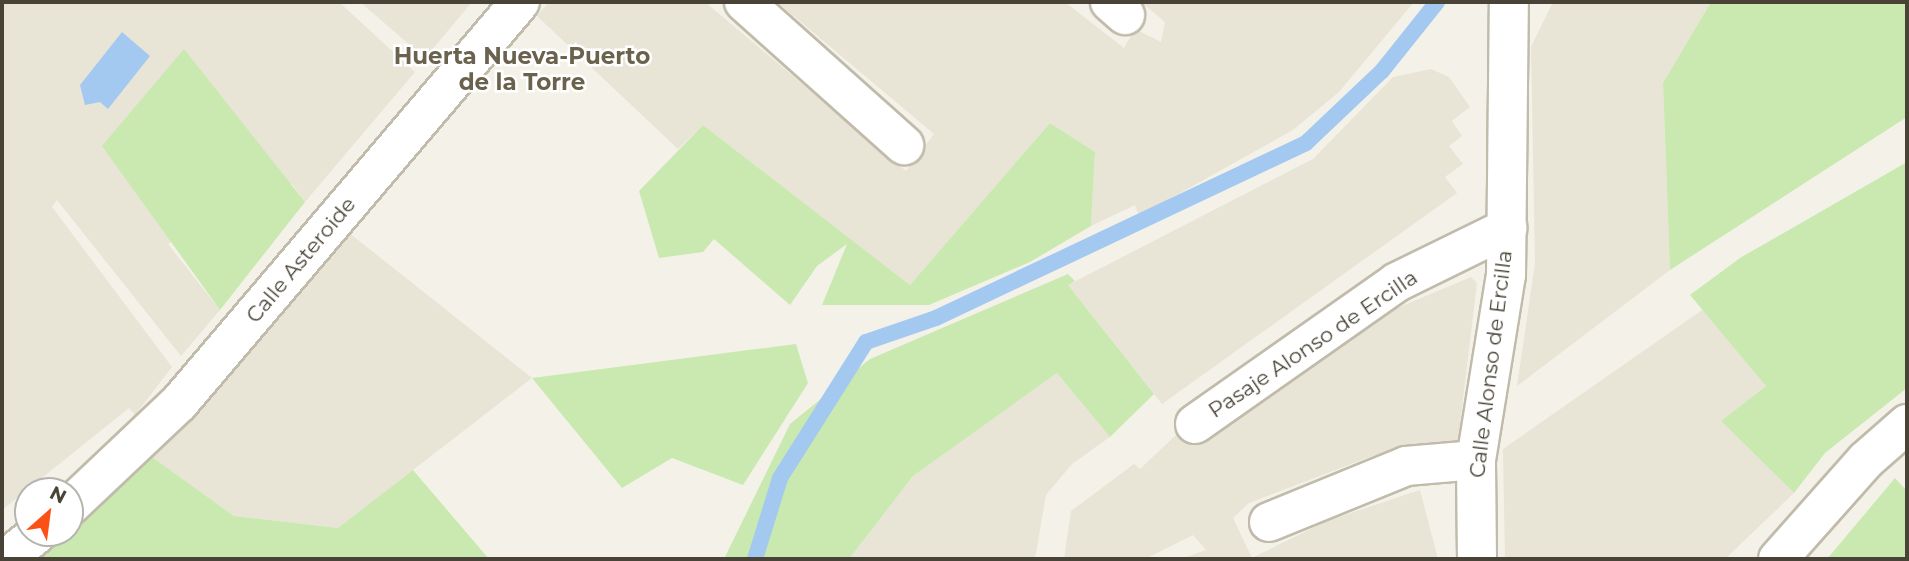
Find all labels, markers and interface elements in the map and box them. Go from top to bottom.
district label: Huerta Nueva-Puerto de la Torre [394,42,650,96]
street label: Calle Asteroide [241,192,361,328]
street label: Calle Alonso de Ercilla [1465,249,1517,479]
street label: Pasaje Alonso de Ercilla [1204,265,1422,423]
north arrow [14,477,84,547]
text: N [46,481,70,509]

